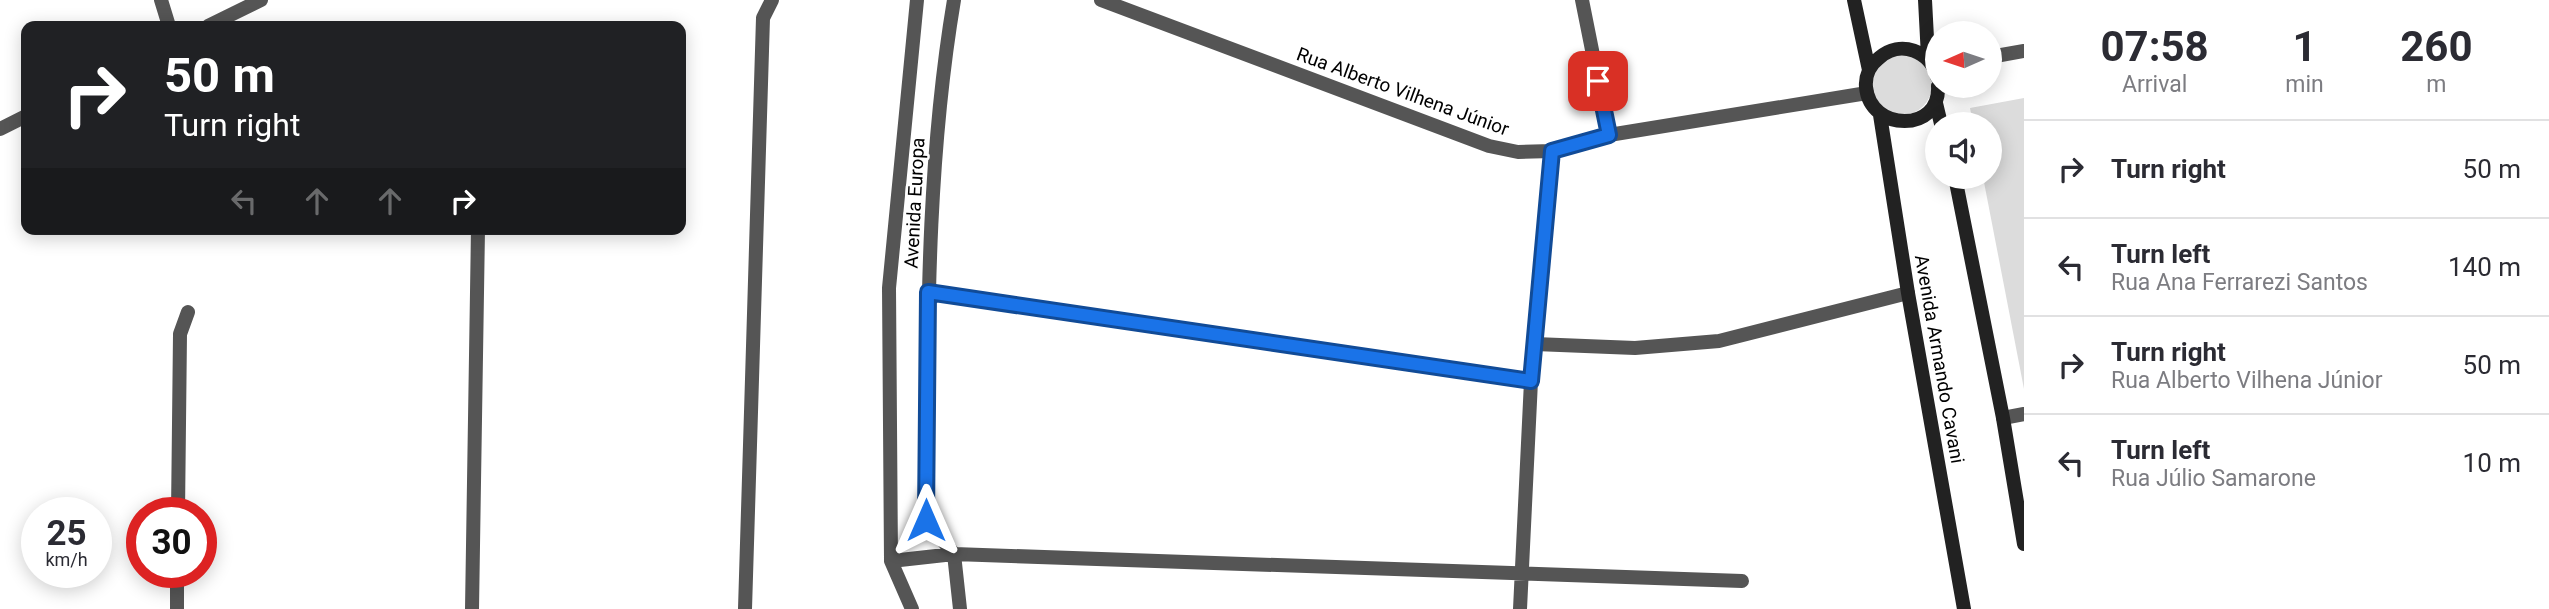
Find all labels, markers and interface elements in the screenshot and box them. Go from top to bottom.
north arrow [1925,21,2002,98]
map controls [1925,21,2002,189]
text: 07:58 [2101,22,2209,71]
text: 1 [2292,22,2317,71]
text: 260 [2400,22,2473,71]
street label: Rua Alberto Vilhena Júnior [1294,42,1513,141]
text: 50 m [164,47,275,104]
icon: right [49,49,140,140]
pin [1568,51,1628,111]
icon: arrive [1579,62,1617,100]
text: Arrival [2122,71,2187,98]
text: min [2285,71,2324,98]
text: m [2426,71,2446,98]
text: Turn right [164,106,300,144]
button: sound [1925,112,2002,189]
street label: Avenida Europa [900,137,929,269]
icon: right [2052,150,2090,188]
text: Turn right [2111,154,2226,184]
text: 50 m [2463,154,2521,184]
icon: left [225,182,263,220]
icon: ahead [298,182,336,220]
icon: ahead [371,182,409,220]
icon: right [444,182,482,220]
text: Turn left [2111,239,2210,269]
icon: left [2052,248,2090,286]
text: 140 m [2448,252,2521,282]
street label: Avenida Armando Cavani [1910,253,1969,465]
text: Rua Ana Ferrarezi Santos [2111,269,2368,296]
text: Turn right [2111,337,2226,367]
icon: right [2052,346,2090,384]
text: 50 m [2463,350,2521,380]
text: Rua Alberto Vilhena Júnior [2111,367,2382,394]
text: Turn left [2111,435,2210,465]
icon: left [2052,444,2090,482]
text: 10 m [2463,448,2521,478]
text: Rua Júlio Samarone [2111,465,2316,492]
position arrow [889,483,963,557]
speed limit sign: 30 [126,497,217,588]
text: 25 [46,513,87,554]
text: km/h [45,549,88,570]

